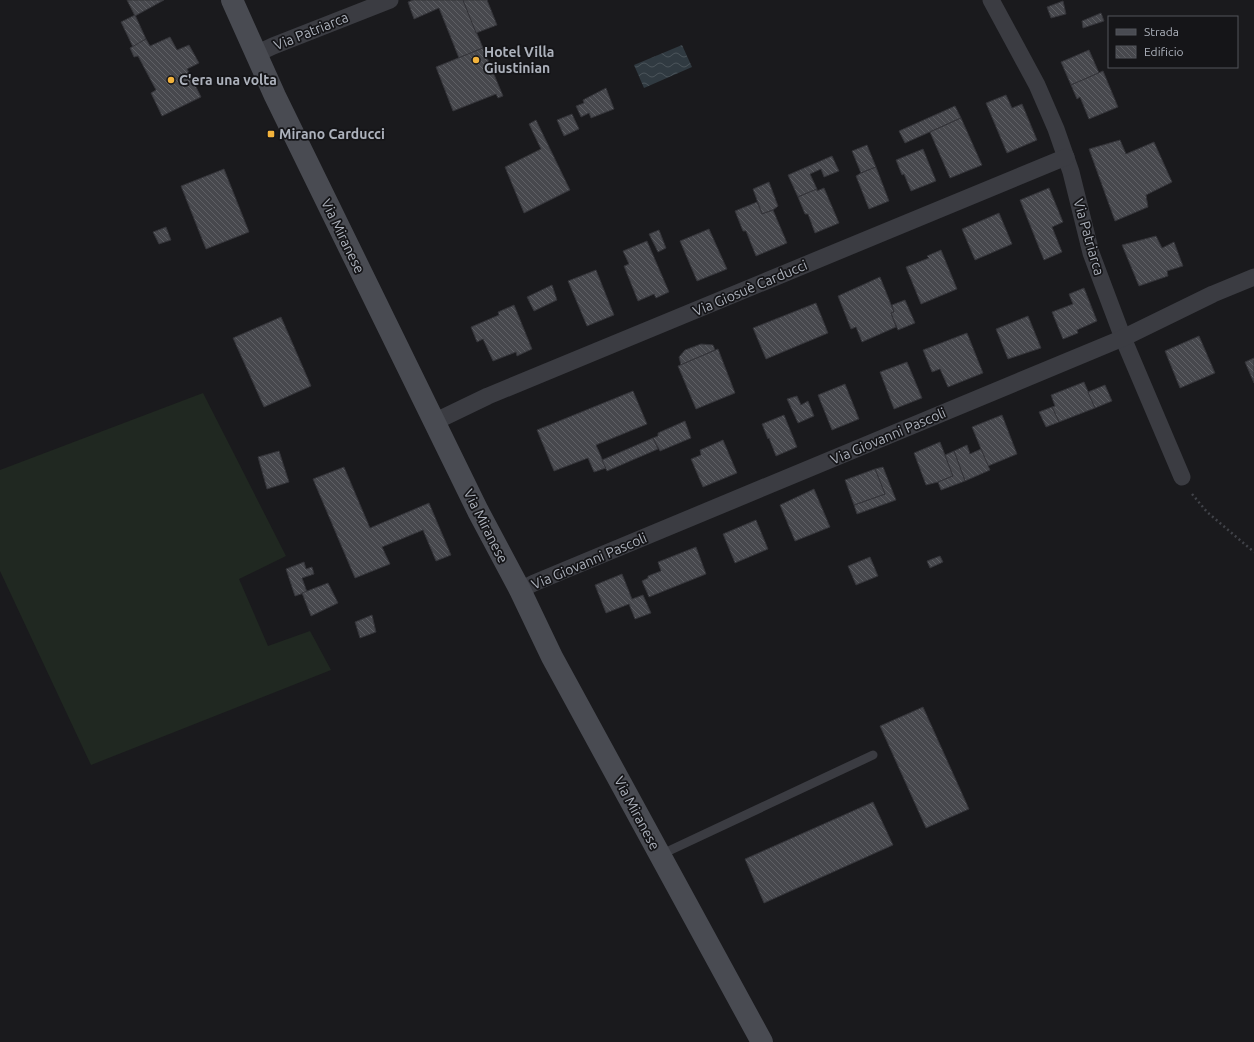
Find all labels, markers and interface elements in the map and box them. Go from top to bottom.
street label: Via Patriarca [271,9,351,53]
legend [1108,16,1238,68]
text: Strada [1144,25,1179,38]
place label: Hotel Villa Giustinian [484,44,554,76]
text: Edificio [1144,45,1184,58]
marker: Hotel Villa Giustinian [471,55,481,65]
place label: C'era una volta [179,72,277,88]
marker: C'era una volta [166,75,176,85]
place label: Mirano Carducci [279,126,385,142]
marker: Mirano Carducci [266,129,276,139]
street label: Via Miranese [318,196,368,276]
street label: Via Patriarca [1070,197,1108,277]
street label: Via Giosuè Carducci [690,257,810,319]
street label: Via Giovanni Pascoli [828,404,948,468]
street label: Via Miranese [461,486,511,566]
street label: Via Giovanni Pascoli [529,529,649,593]
street label: Via Miranese [611,774,663,852]

